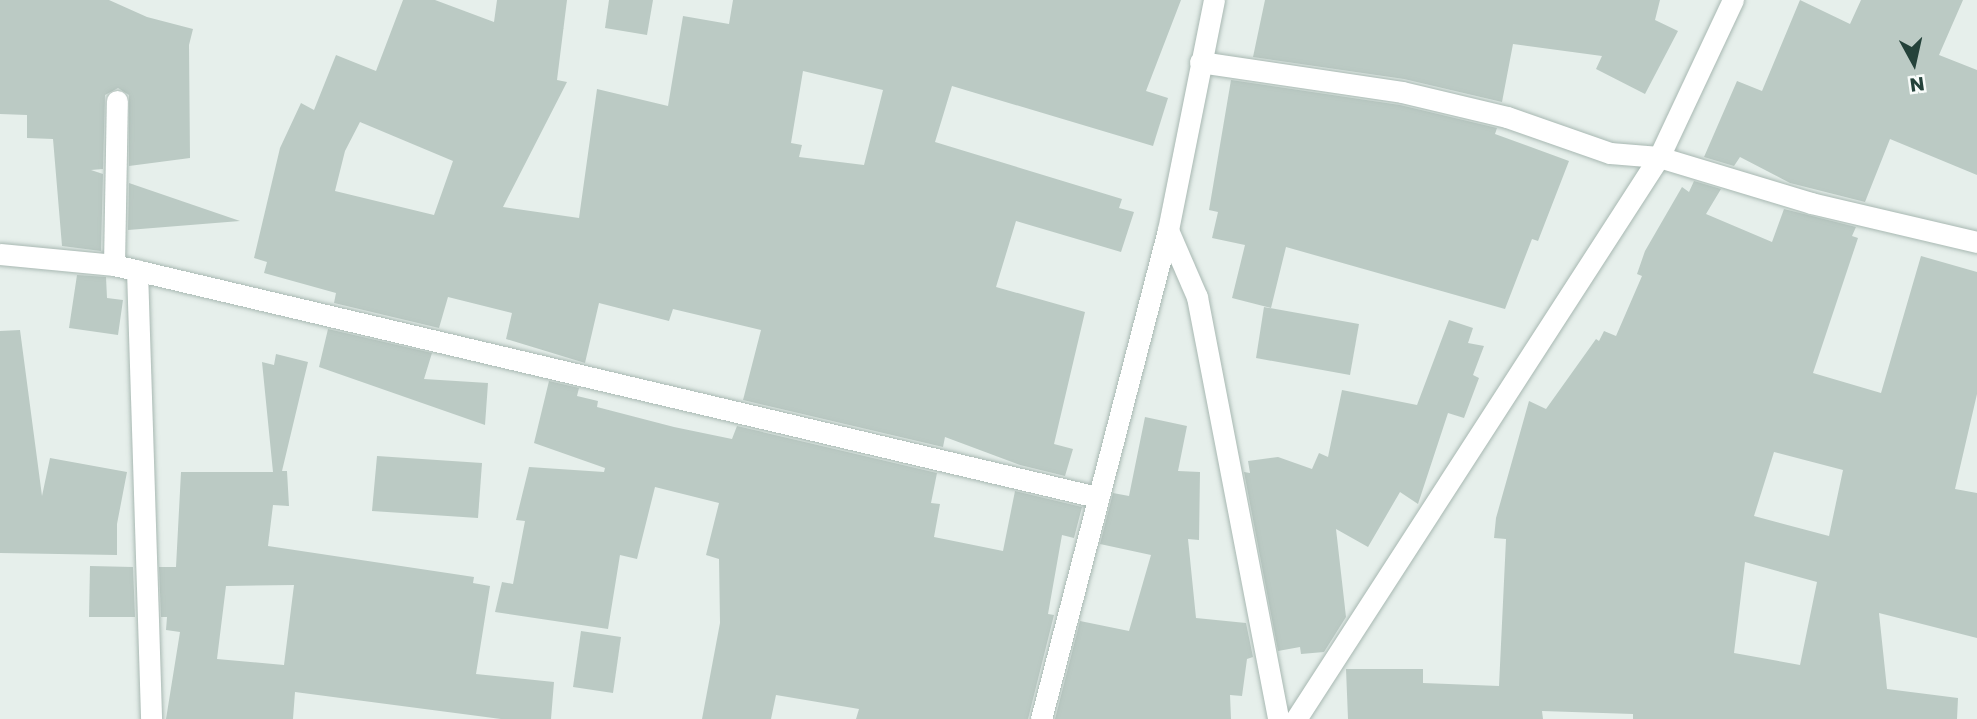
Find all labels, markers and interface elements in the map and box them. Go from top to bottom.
north arrow [1879,28,1949,98]
text: N [1908,70,1926,99]

